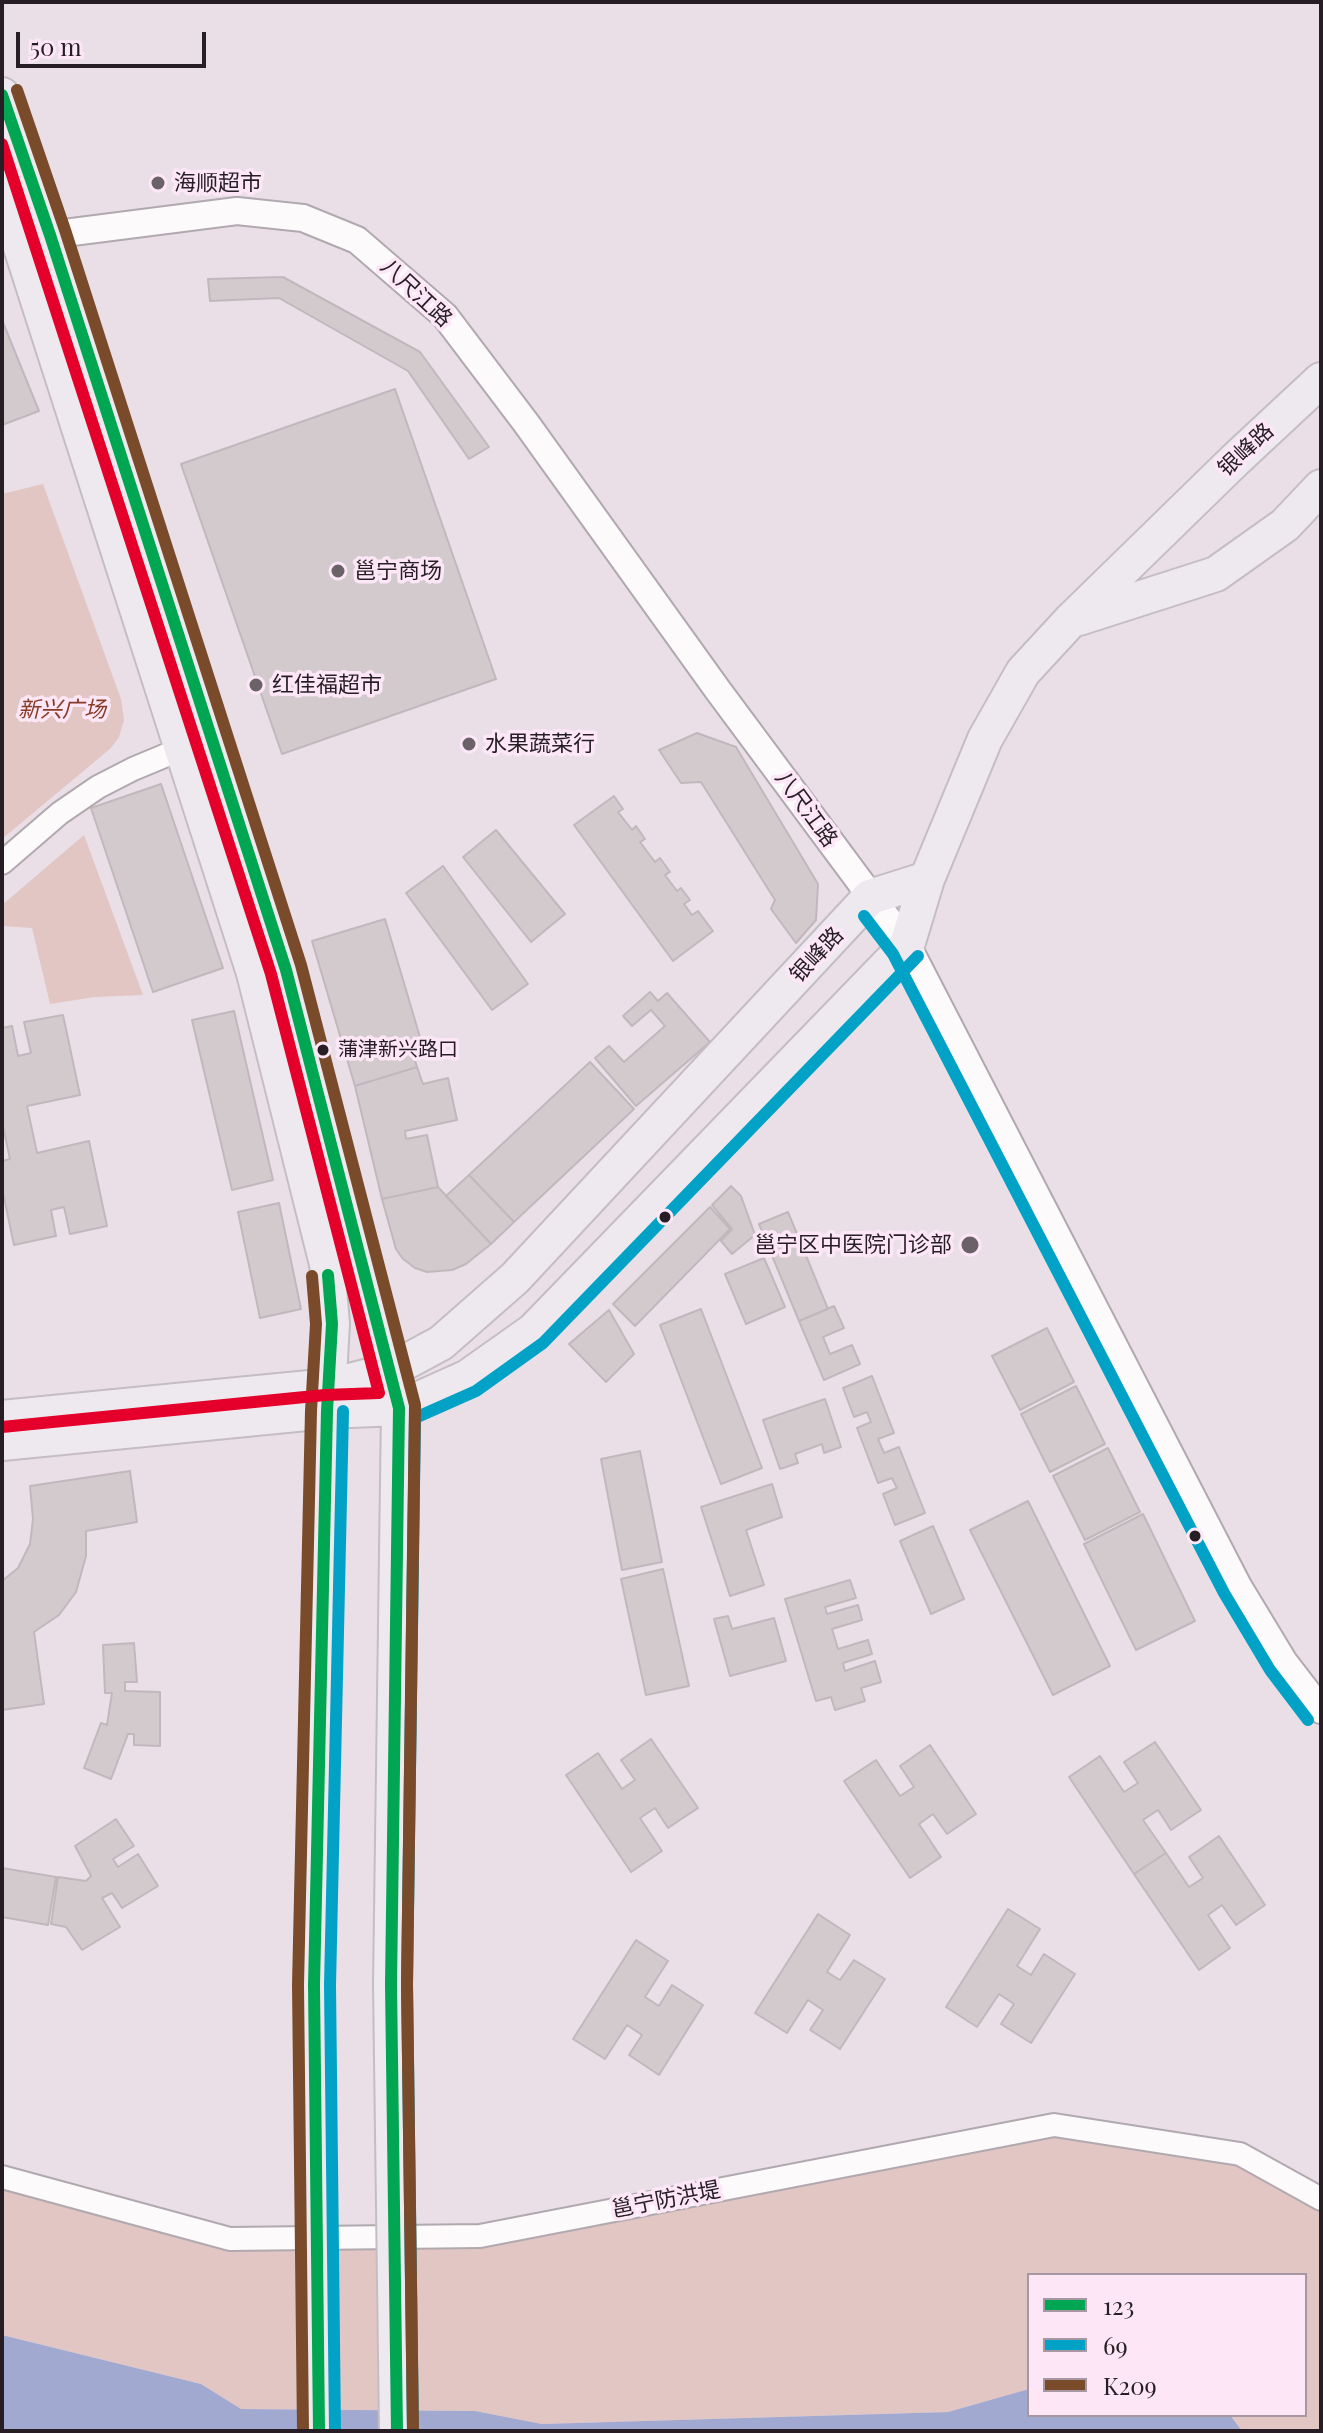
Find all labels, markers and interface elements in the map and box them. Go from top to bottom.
scale bar [20,16,210,66]
text: 50 m [30,30,82,62]
place label: 海顺超市 [174,170,262,196]
marker: 海顺超市 [149,174,167,192]
street label: 八尺江路 [375,253,457,333]
street label: 银峰路 [1213,418,1279,482]
place label: 邕宁商场 [354,558,442,584]
marker: 邕宁商场 [329,562,347,580]
place label: 红佳福超市 [272,672,382,698]
marker: 红佳福超市 [247,676,265,694]
park label: 新兴广场 [18,697,106,723]
place label: 水果蔬菜行 [485,731,595,757]
marker: 水果蔬菜行 [460,735,478,753]
street label: 八尺江路 [769,766,843,852]
street label: 银峰路 [785,922,849,988]
place label: 蒲津新兴路口 [338,1038,458,1062]
marker: 蒲津新兴路口 [315,1042,331,1058]
unlabelled marker [657,1209,673,1225]
place label: 邕宁区中医院门诊部 [754,1232,952,1258]
marker: 邕宁区中医院门诊部 [959,1234,981,1256]
unlabelled marker [1187,1528,1203,1544]
street label: 邕宁防洪堤 [609,2177,723,2223]
legend [1027,2273,1307,2417]
text: 123 [1103,2289,1134,2321]
text: 69 [1103,2329,1128,2361]
text: K209 [1103,2369,1157,2401]

